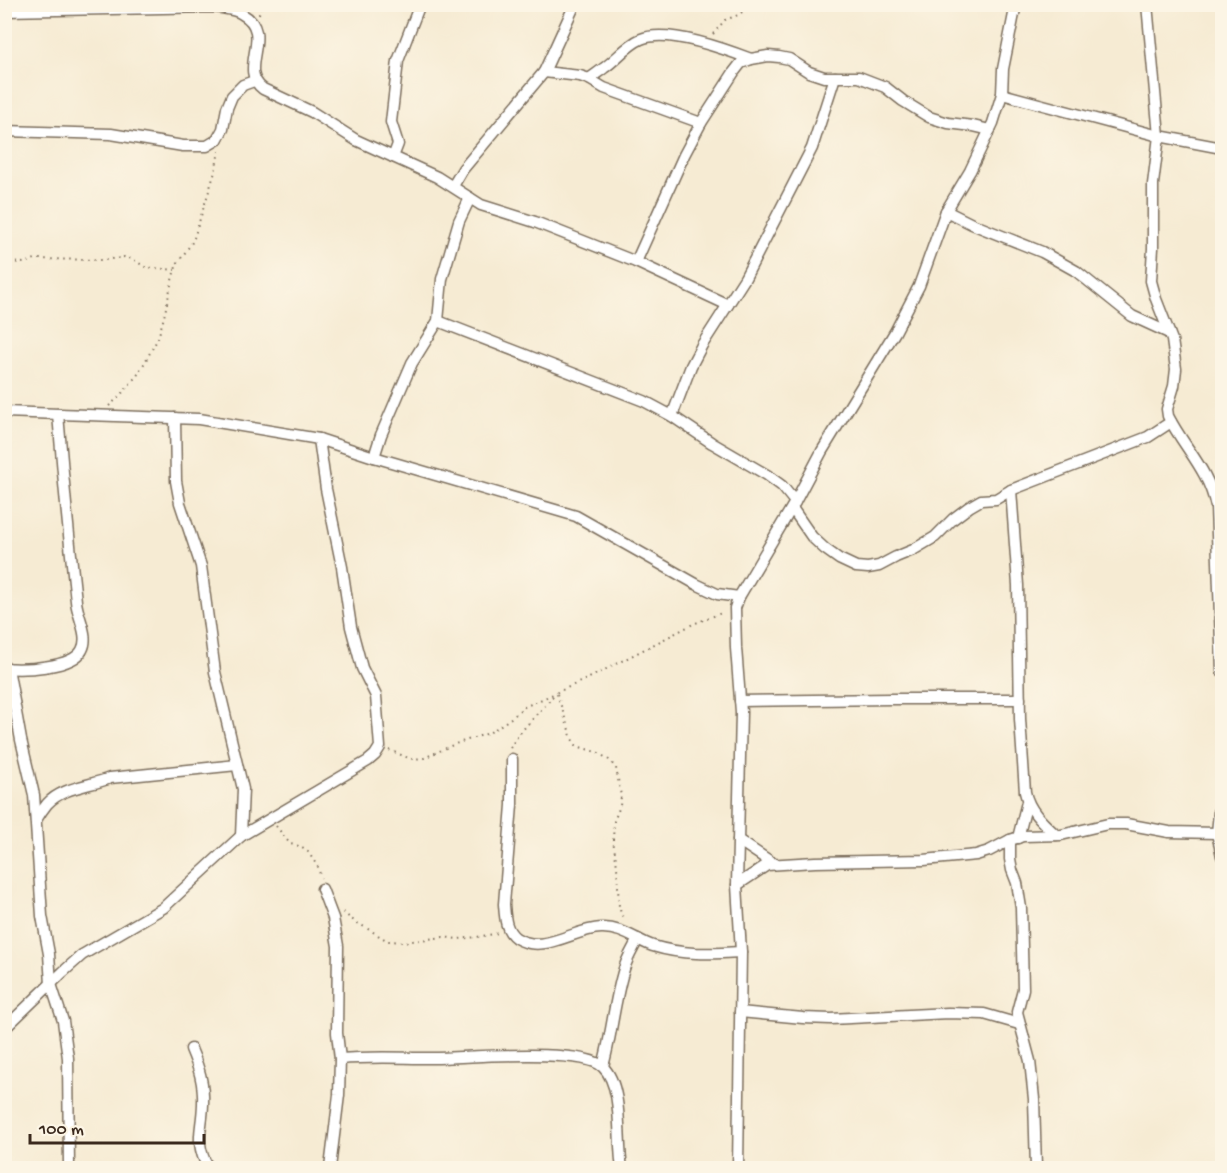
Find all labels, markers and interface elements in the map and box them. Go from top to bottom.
scale bar [30,1107,204,1145]
text: 100 m [38,1120,84,1141]

